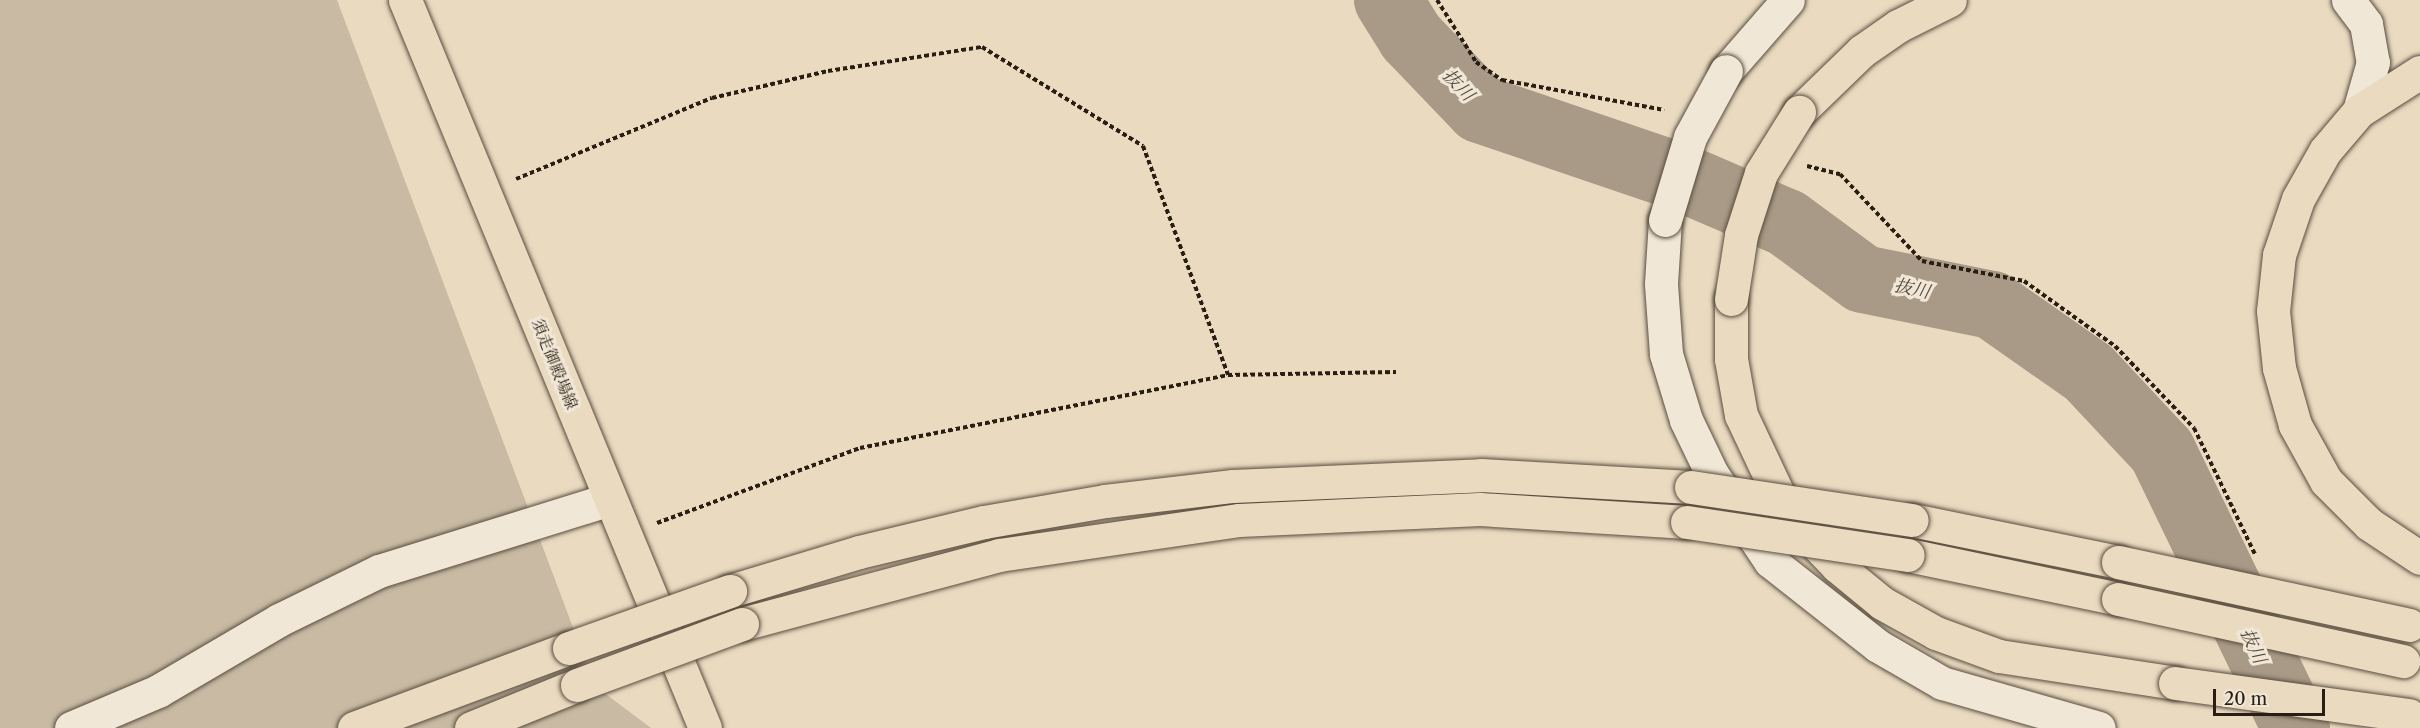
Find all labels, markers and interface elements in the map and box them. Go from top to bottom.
water label: 抜川 [1438,65,1478,105]
water label: 抜川 [1892,275,1932,303]
street label: 須走御殿場線 [528,316,582,412]
water label: 抜川 [2236,625,2270,667]
scale bar [2216,677,2328,715]
text: 20 m [2224,688,2267,710]

